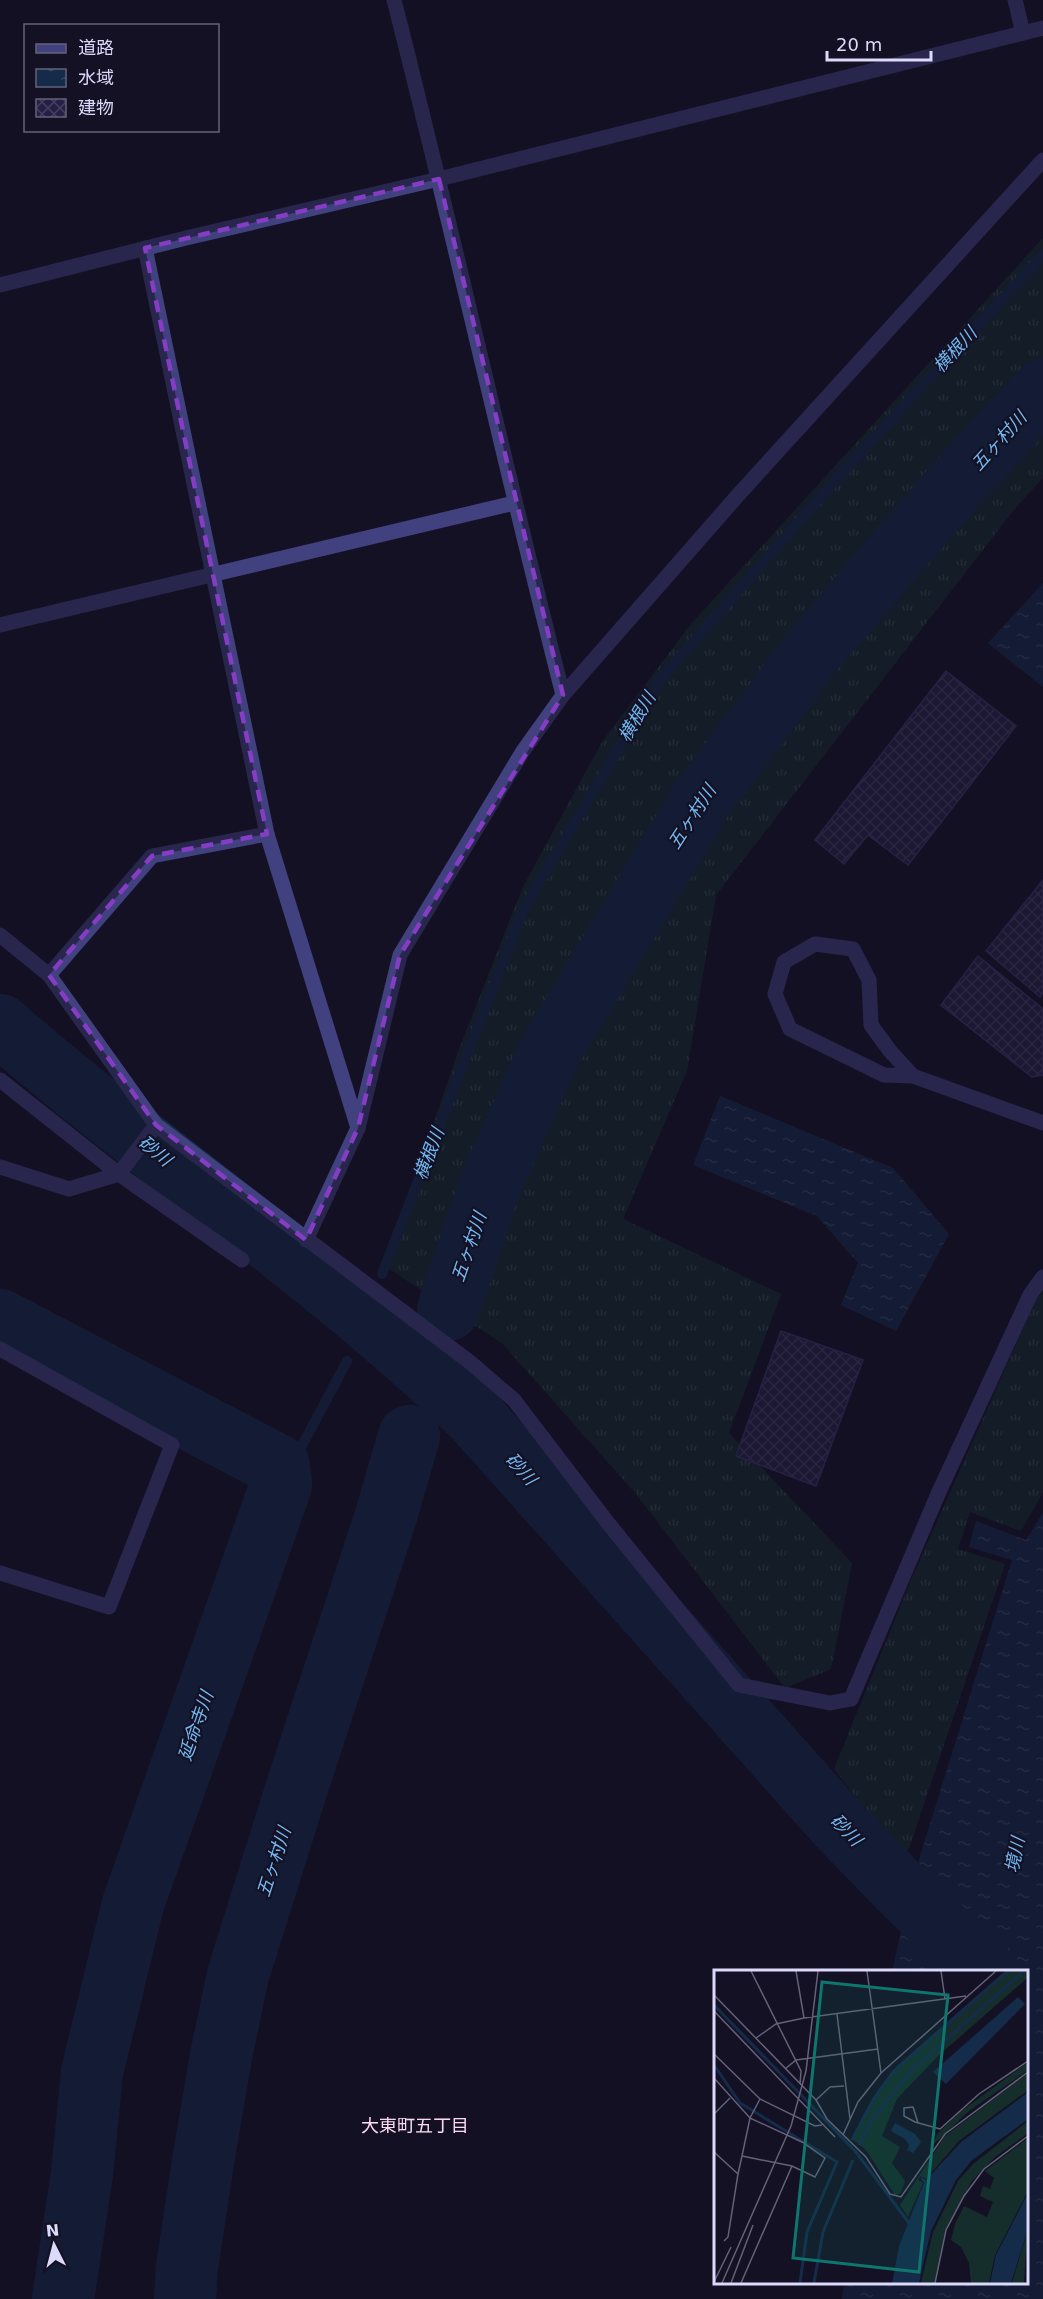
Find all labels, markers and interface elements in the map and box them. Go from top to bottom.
legend [24,24,219,132]
scale bar [827,24,930,62]
text: 20 m [836,34,882,55]
text: 道路 [78,37,114,58]
text: 水域 [78,67,114,88]
text: 建物 [78,97,114,118]
water label: 横根川 [929,321,982,377]
water label: 五ヶ村川 [967,405,1032,474]
water label: 横根川 [614,686,661,745]
water label: 五ヶ村川 [663,779,721,853]
water label: 横根川 [409,1123,449,1183]
water label: 砂川 [135,1131,177,1171]
water label: 五ヶ村川 [447,1207,491,1284]
water label: 砂川 [502,1448,543,1491]
water label: 延命寺川 [174,1686,218,1763]
water label: 砂川 [826,1809,868,1851]
water label: 五ヶ村川 [252,1822,295,1899]
water label: 境川 [1001,1833,1029,1875]
inset map [714,1970,1028,2284]
district label: 大東町五丁目 [361,2115,469,2136]
north arrow [24,2215,84,2275]
text: N [45,2220,60,2241]

